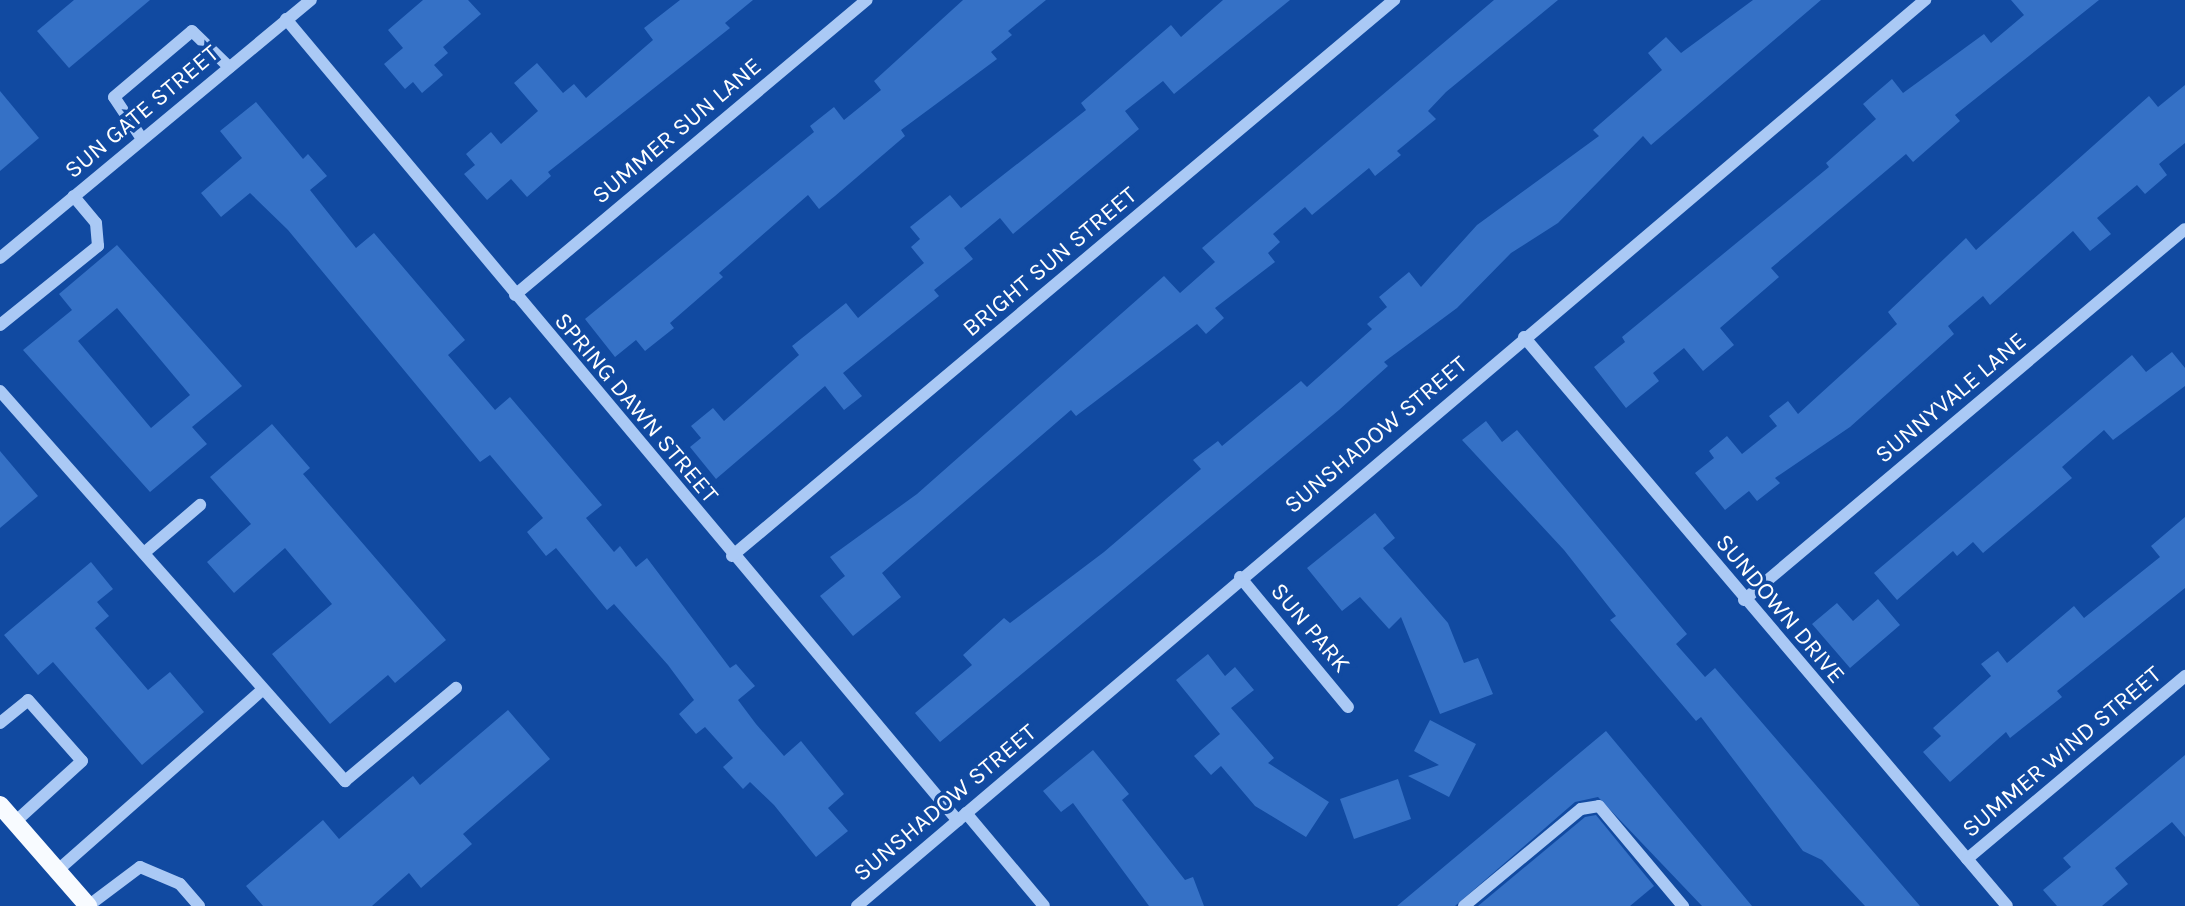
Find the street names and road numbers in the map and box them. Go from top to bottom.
street label: SUN GATE STREET [59,39,225,185]
street label: SUMMER SUN LANE [587,52,767,210]
street label: BRIGHT SUN STREET [957,181,1143,343]
street label: SPRING DAWN STREET [548,307,724,509]
street label: SUNNYVALE LANE [1870,327,2032,469]
street label: SUNSHADOW STREET [1279,350,1473,520]
street label: SUNDOWN DRIVE [1709,529,1851,689]
street label: SUN PARK [1264,577,1356,679]
street label: SUMMER WIND STREET [1957,660,2167,844]
street label: SUNSHADOW STREET [848,718,1042,888]

